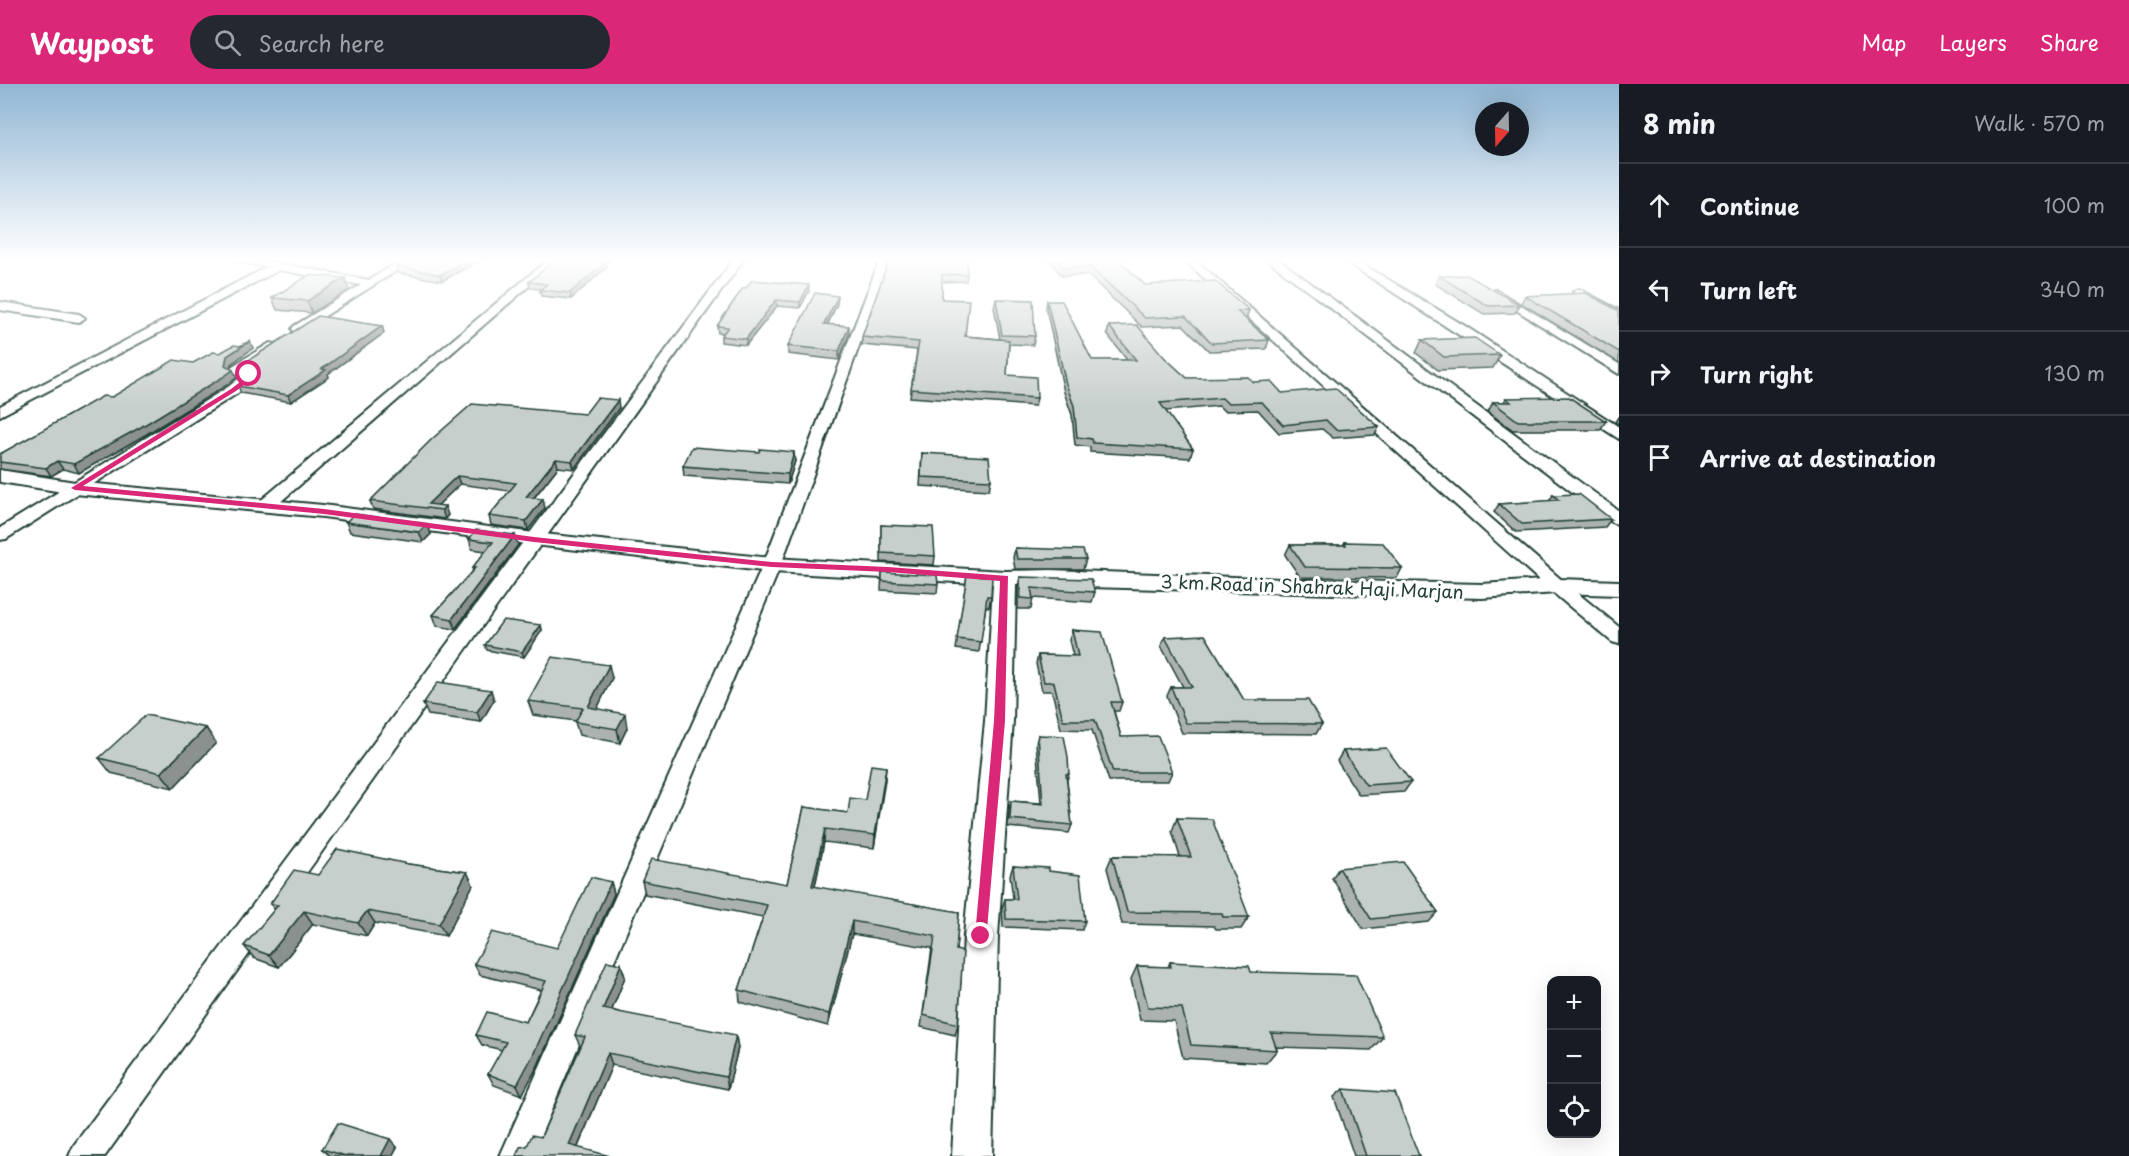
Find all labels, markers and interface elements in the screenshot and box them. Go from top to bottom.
search box [190,15,610,69]
text: Waypost [30,21,154,64]
icon: search [211,26,244,59]
text: Search here [259,26,385,59]
text: Map [1862,26,1906,58]
text: Layers [1939,26,2007,58]
text: Share [2040,26,2099,58]
north arrow [1475,102,1529,156]
text: 8 min [1643,104,1716,143]
text: Walk · 570 m [1974,108,2105,138]
icon: ahead [1643,189,1676,222]
text: Continue [1700,189,1799,222]
text: 100 m [2044,190,2105,220]
icon: left [1643,273,1676,306]
text: Turn left [1700,273,1797,306]
text: 340 m [2040,274,2105,304]
icon: right [1643,357,1676,390]
text: Turn right [1700,357,1813,390]
text: 130 m [2045,358,2105,388]
route start [235,360,261,386]
icon: arrive [1643,441,1676,474]
text: Arrive at destination [1700,441,1936,474]
street label: 3 km Road in Shahrak Haji Marjan [1160,567,1464,605]
route end [967,922,993,948]
map controls [1547,976,1601,1138]
button: + [1547,976,1601,1030]
button: − [1547,1030,1601,1084]
button: locate [1547,1084,1601,1138]

